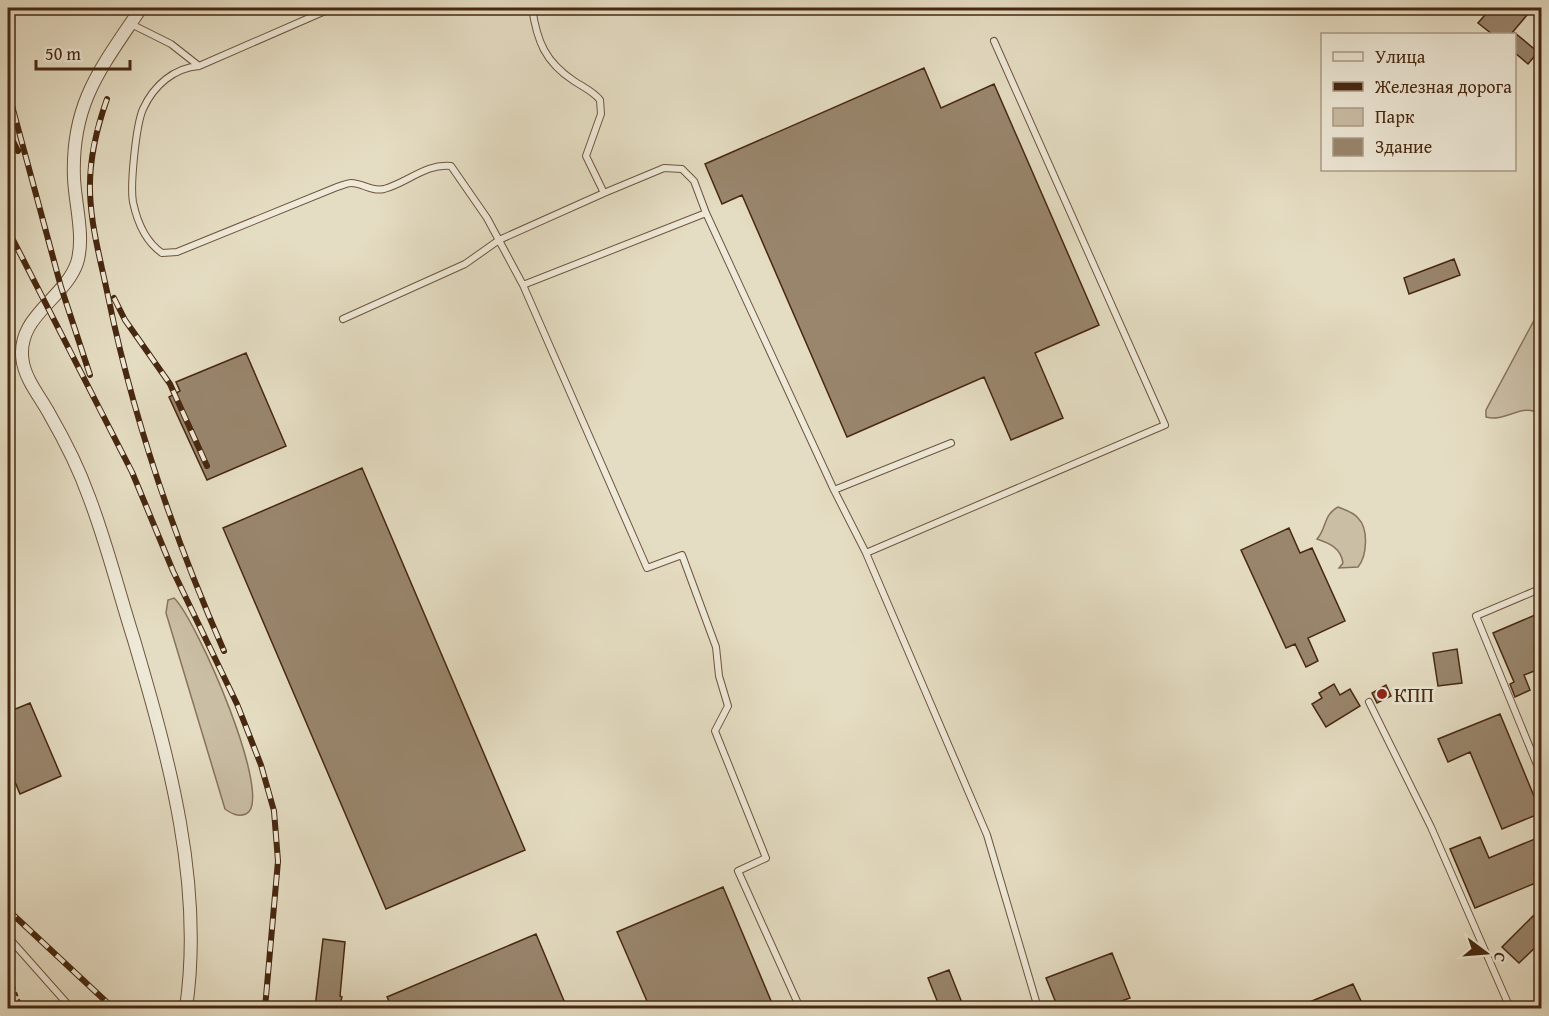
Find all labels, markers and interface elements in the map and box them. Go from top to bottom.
scale bar [36,33,130,71]
legend [1321,33,1516,171]
text: 50 m [45,40,81,67]
text: Улица [1375,43,1426,70]
text: Железная дорога [1374,73,1512,100]
text: Парк [1375,103,1415,130]
text: Здание [1375,133,1432,160]
place label: КПП [1394,679,1434,710]
marker: КПП [1375,687,1389,701]
north arrow [1456,923,1516,983]
text: С [1488,949,1513,965]

